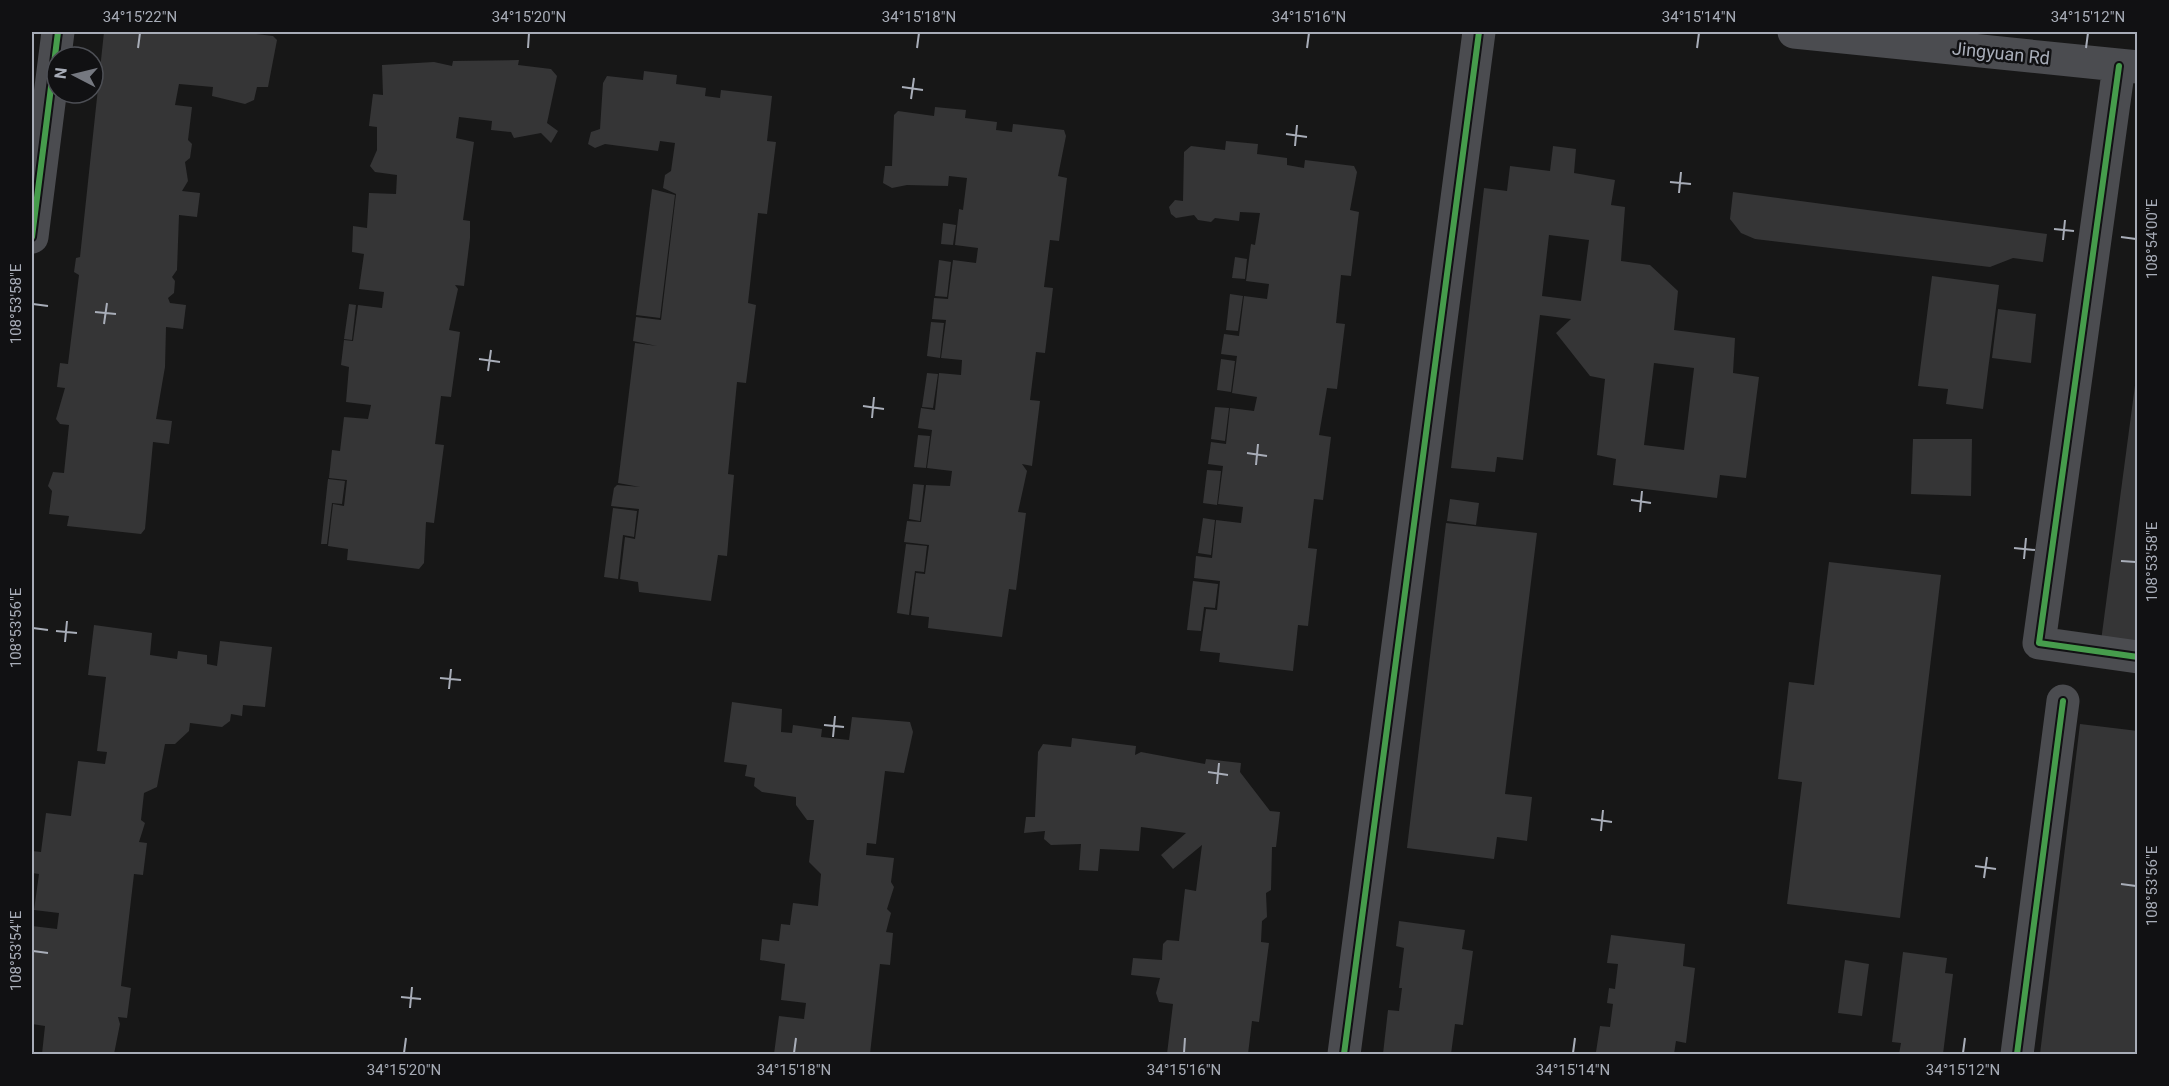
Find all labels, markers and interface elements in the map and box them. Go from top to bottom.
text: 34°15'22"N [103,8,177,26]
text: 34°15'20"N [492,8,566,26]
text: 34°15'18"N [882,8,956,26]
text: 34°15'16"N [1272,8,1346,26]
text: 34°15'14"N [1662,8,1736,26]
text: 34°15'12"N [2051,8,2125,26]
street label: Jingyuan Rd [1951,37,2051,69]
north arrow [45,45,105,105]
text: N [50,66,71,80]
text: 108°54'00"E [2143,198,2161,279]
text: 108°53'58"E [7,263,25,344]
text: 108°53'58"E [2143,521,2161,602]
text: 108°53'56"E [7,587,25,668]
text: 108°53'56"E [2143,845,2161,926]
text: 108°53'54"E [7,910,25,991]
text: 34°15'20"N [367,1061,441,1079]
text: 34°15'18"N [757,1061,831,1079]
text: 34°15'16"N [1147,1061,1221,1079]
text: 34°15'14"N [1536,1061,1610,1079]
text: 34°15'12"N [1926,1061,2000,1079]

